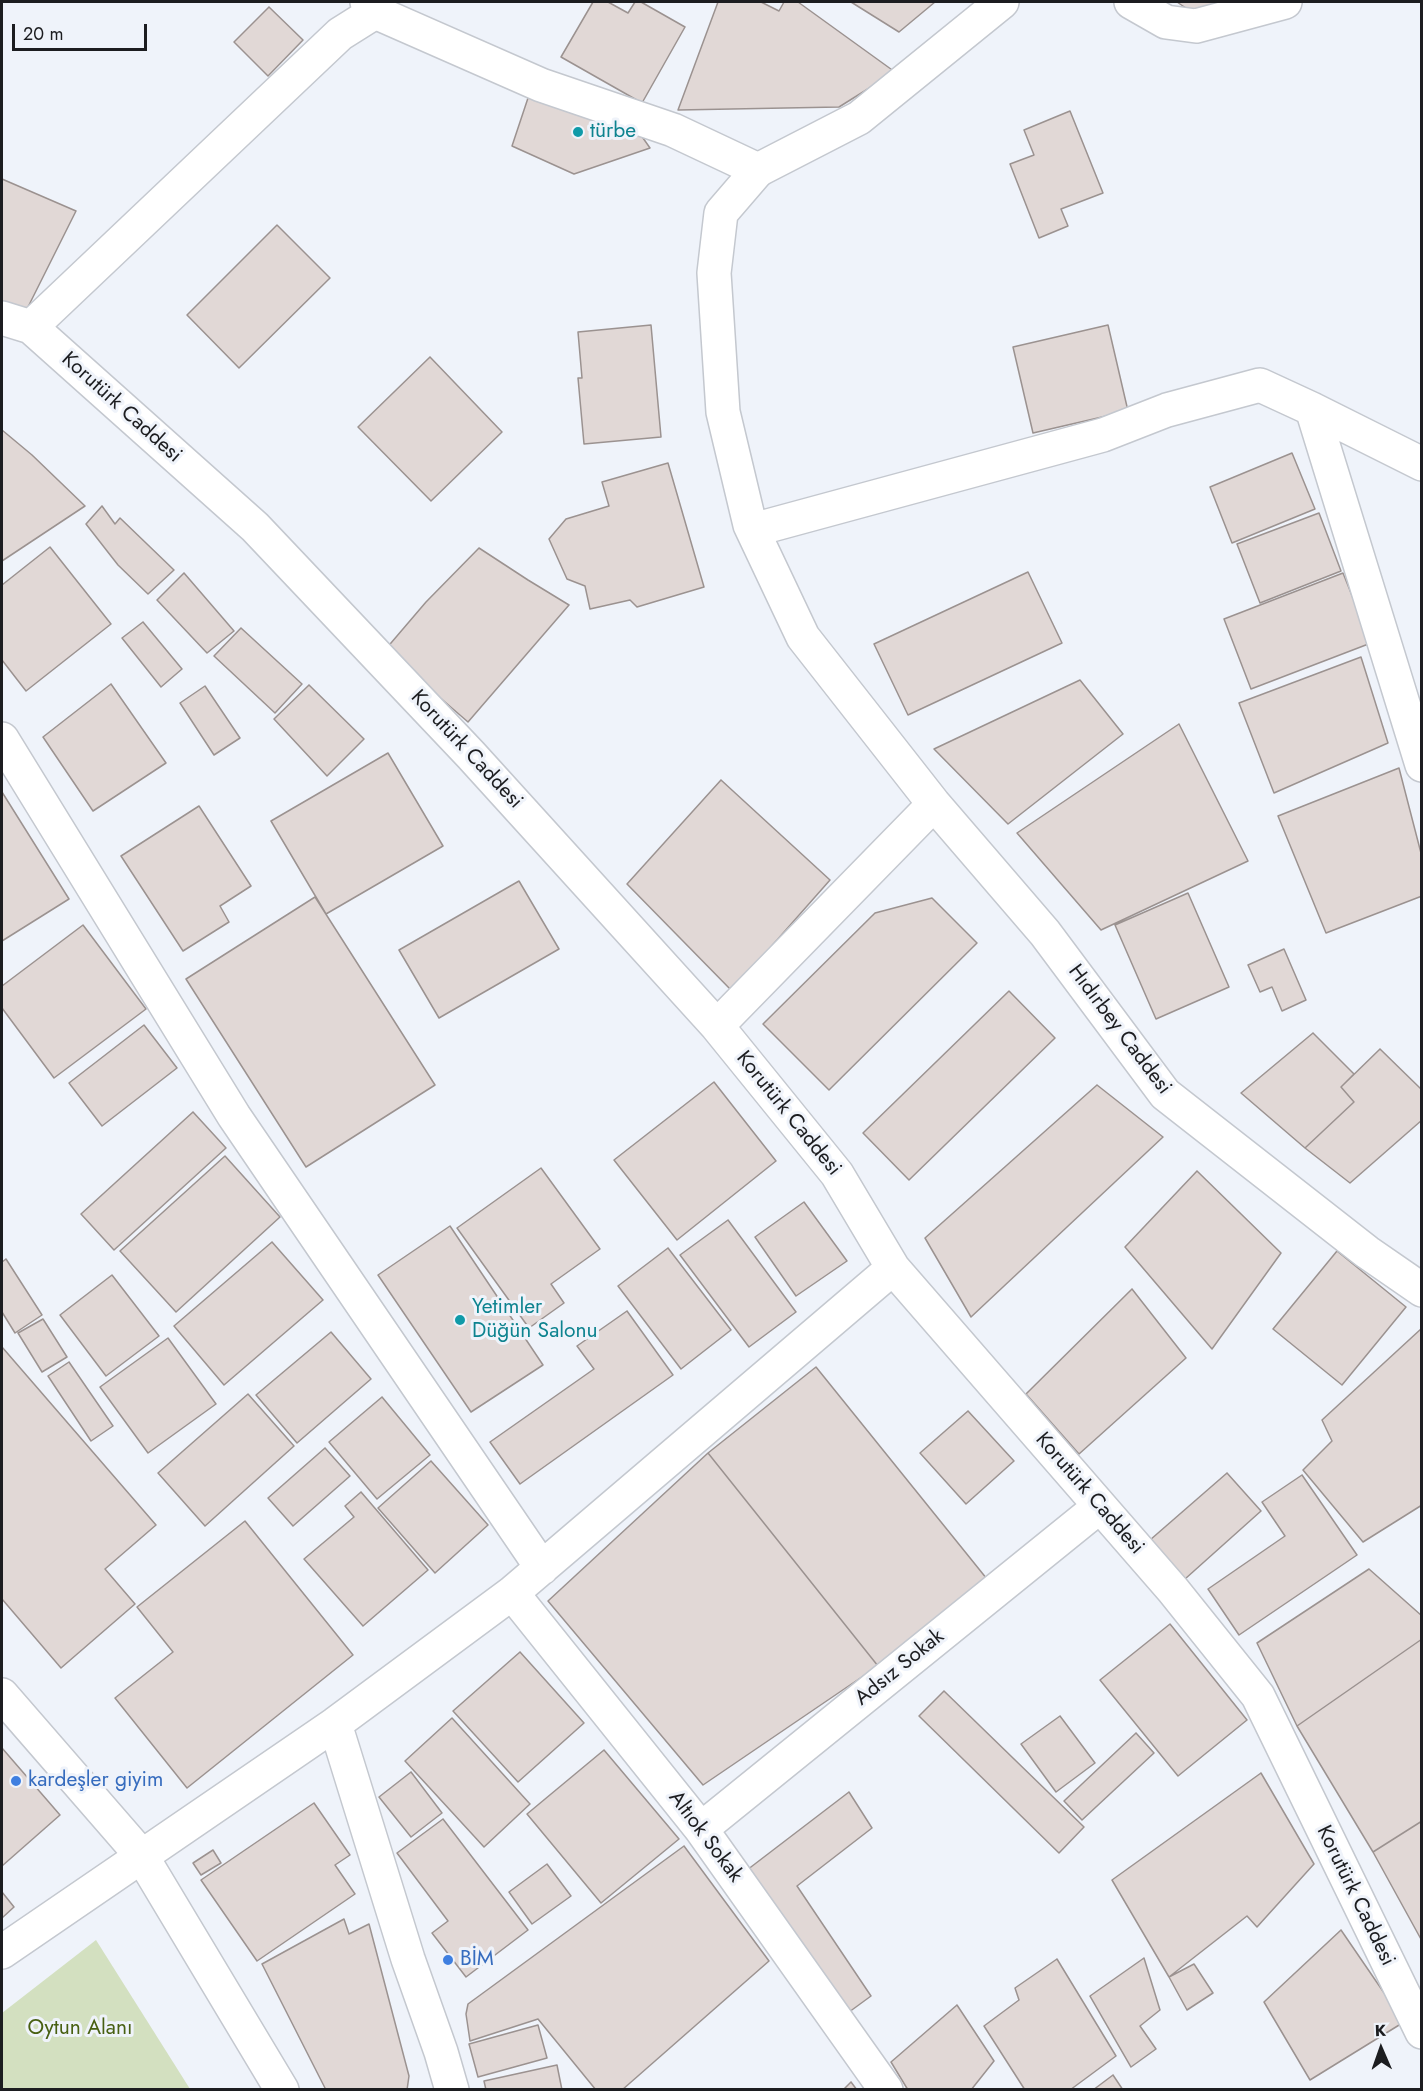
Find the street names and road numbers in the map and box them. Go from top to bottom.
street label: Korutürk Caddesi [56,347,186,469]
street label: Korutürk Caddesi [405,685,527,815]
street label: Hıdırbey Caddesi [1062,960,1176,1100]
street label: Korutürk Caddesi [730,1047,846,1181]
street label: Korutürk Caddesi [1029,1428,1149,1560]
street label: Adsız Sokak [850,1624,950,1712]
street label: Altıok Sokak [663,1786,747,1888]
street label: Korutürk Caddesi [1310,1822,1400,1970]

